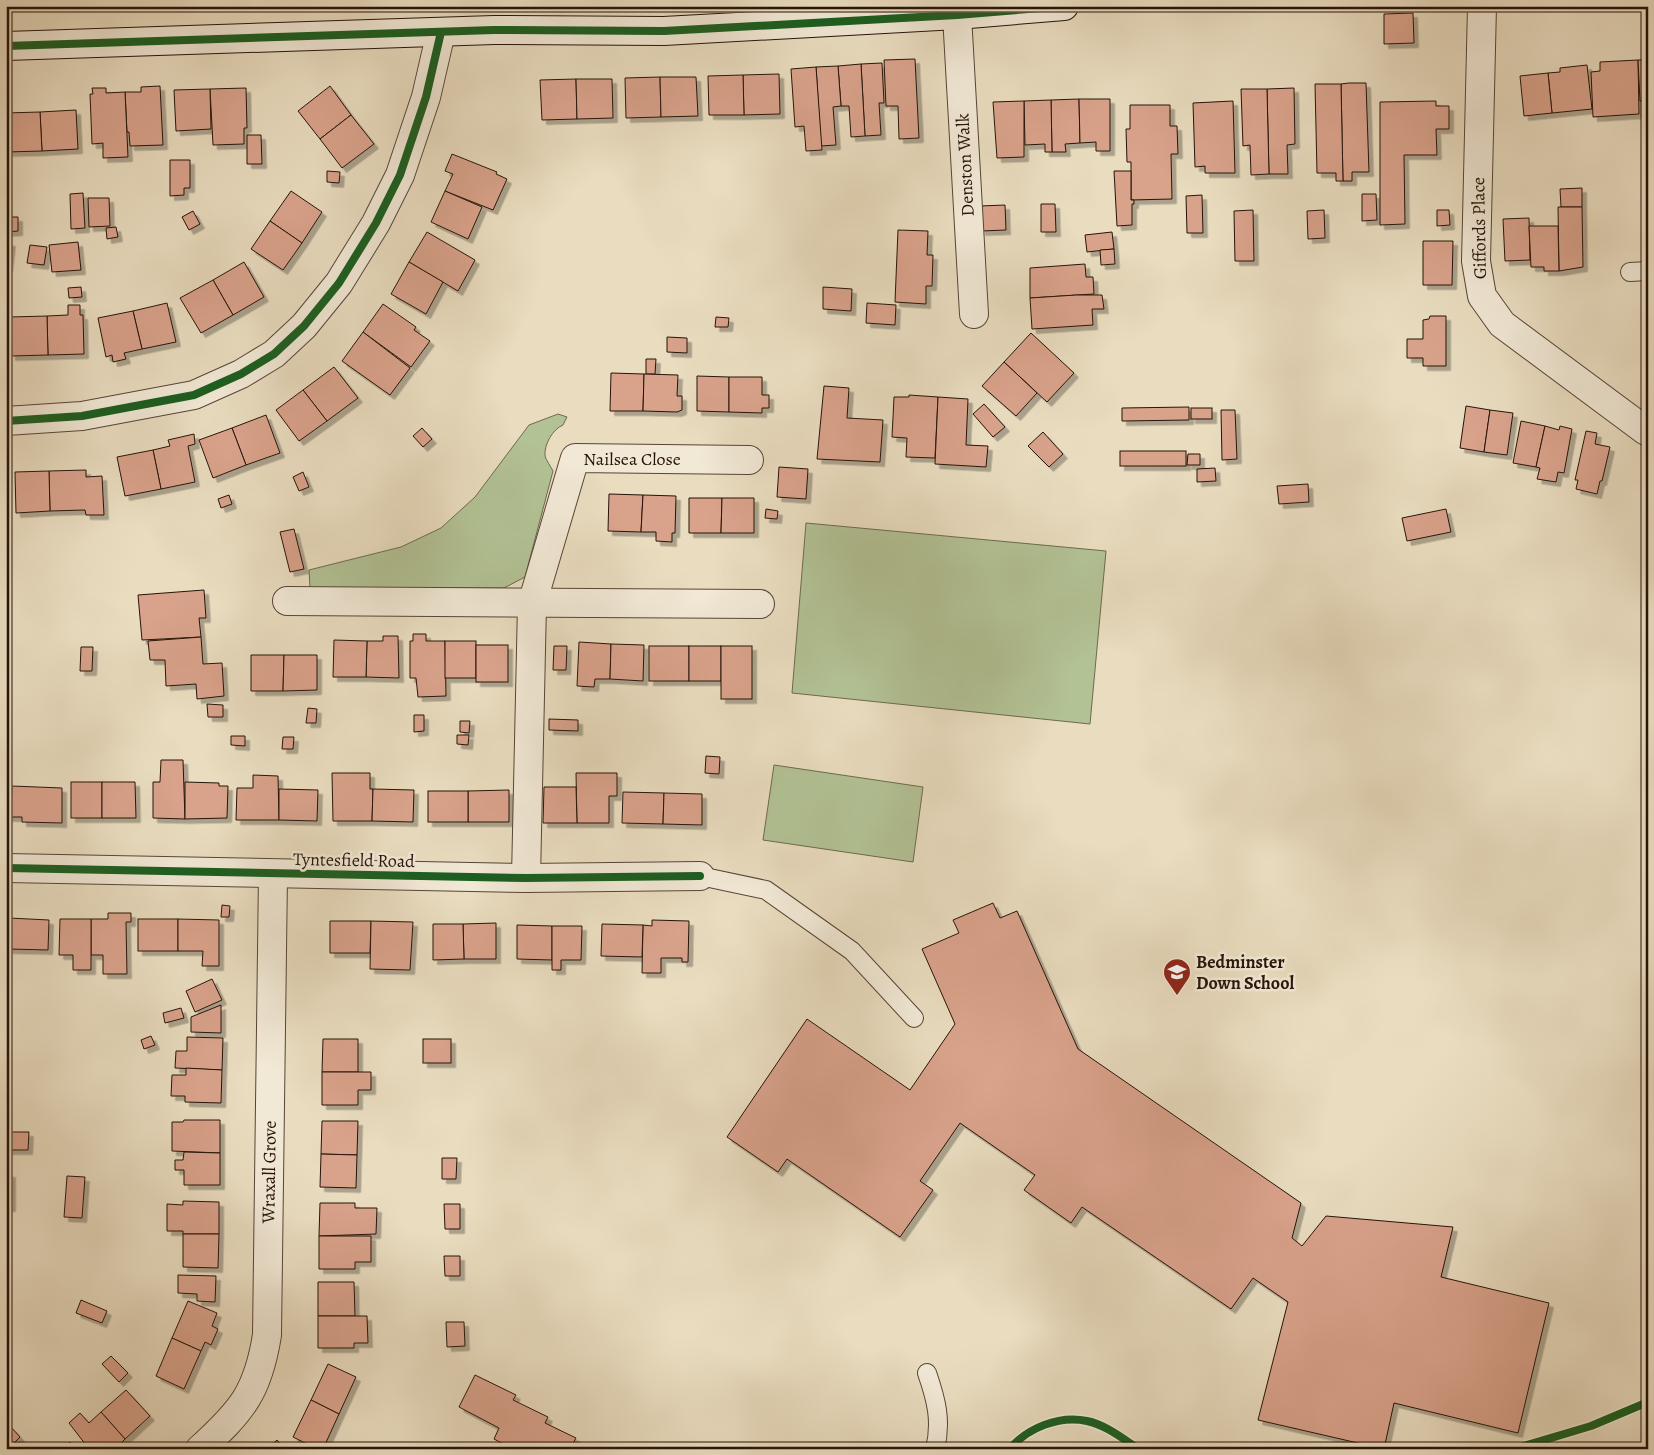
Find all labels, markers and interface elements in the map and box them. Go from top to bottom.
street label: Denston Walk [950,113,980,217]
street label: Giffords Place [1466,177,1492,279]
street label: Nailsea Close [583,447,681,471]
street label: Tyntesfield Road [293,847,415,873]
place label: Bedminster Down School [1196,950,1294,995]
school or university icon: Bedminster Down School [1162,957,1192,996]
street label: Wraxall Grove [256,1120,282,1225]

